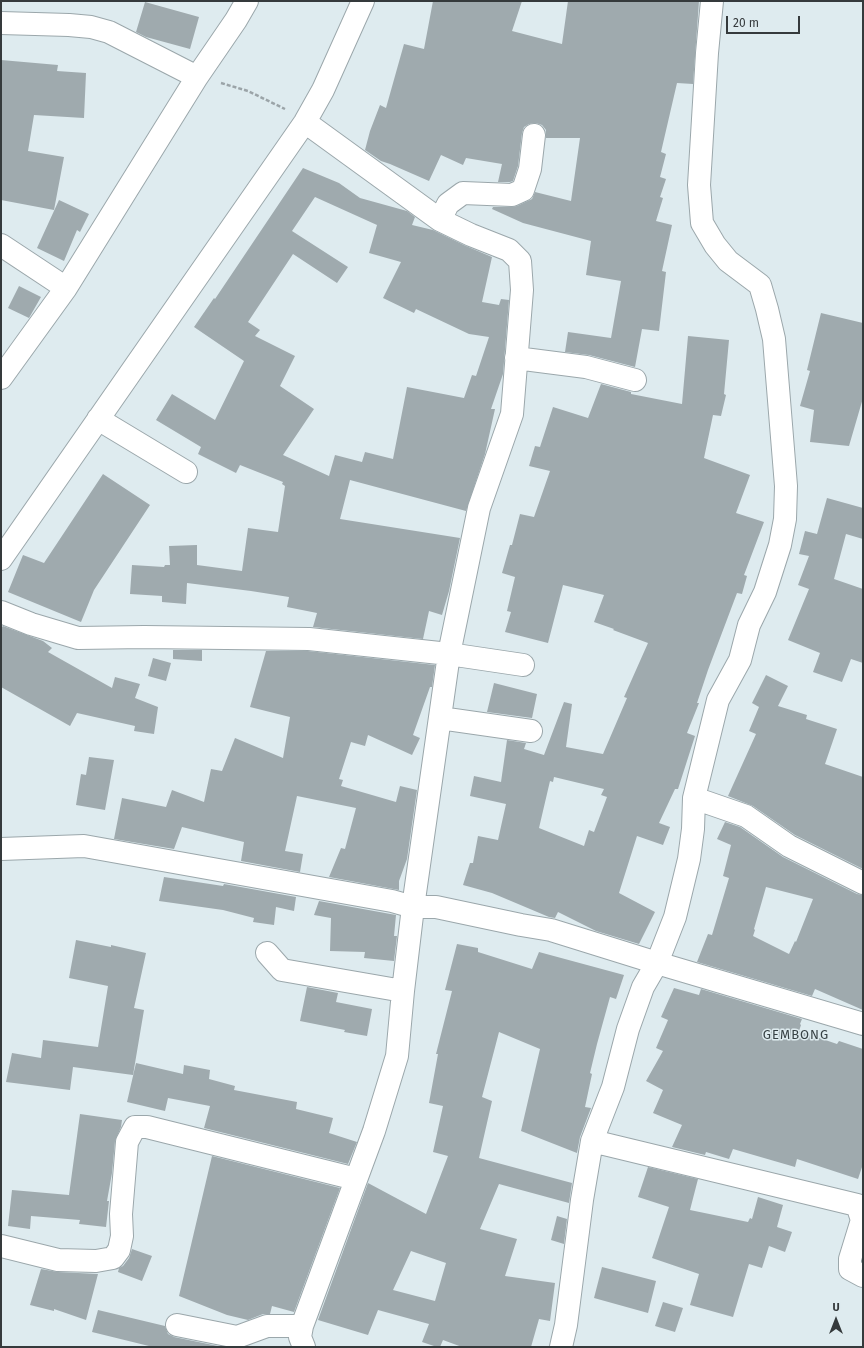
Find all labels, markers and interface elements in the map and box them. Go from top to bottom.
scale bar [728,8,802,34]
text: 20 m [733,16,759,30]
district label: GEMBONG [763,1027,829,1043]
north arrow [816,1300,856,1340]
text: U [832,1301,840,1314]

